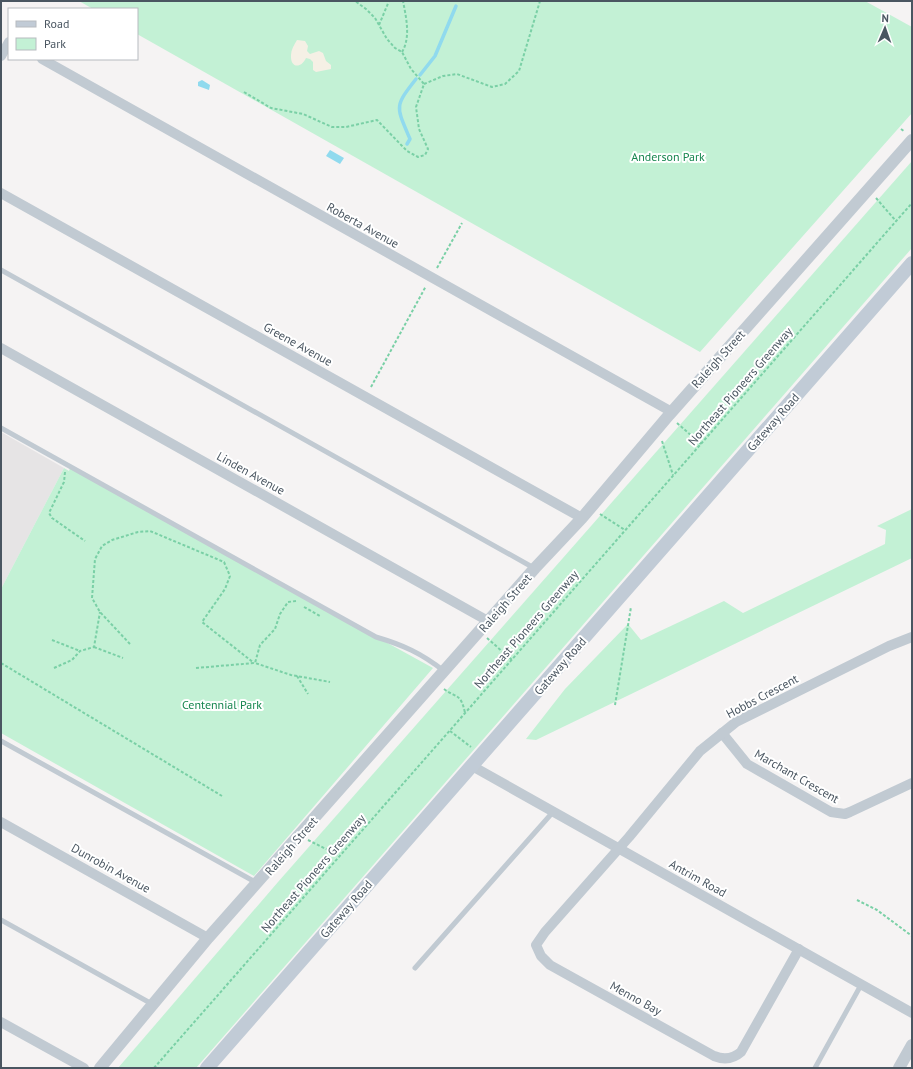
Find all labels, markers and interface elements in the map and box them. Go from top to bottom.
legend [8,8,138,60]
north arrow [865,8,905,48]
text: N [881,11,889,25]
text: Road [44,16,69,31]
text: Park [44,36,66,51]
park label: Anderson Park [631,149,705,164]
street label: Roberta Avenue [324,199,402,251]
street label: Greene Avenue [261,319,335,369]
street label: Northeast Pioneers Greenway [685,324,796,448]
street label: Raleigh Street [688,327,748,391]
street label: Gateway Road [744,390,802,454]
street label: Linden Avenue [214,448,288,498]
street label: Northeast Pioneers Greenway [471,567,582,691]
street label: Raleigh Street [476,571,534,635]
street label: Gateway Road [531,634,589,698]
street label: Hobbs Crescent [723,671,801,721]
park label: Centennial Park [182,697,262,712]
street label: Marchant Crescent [752,746,842,806]
street label: Northeast Pioneers Greenway [258,811,369,935]
street label: Raleigh Street [262,814,320,878]
street label: Dunrobin Avenue [69,840,153,896]
street label: Antrim Road [667,856,729,900]
street label: Gateway Road [317,877,375,941]
street label: Menno Bay [607,978,665,1019]

